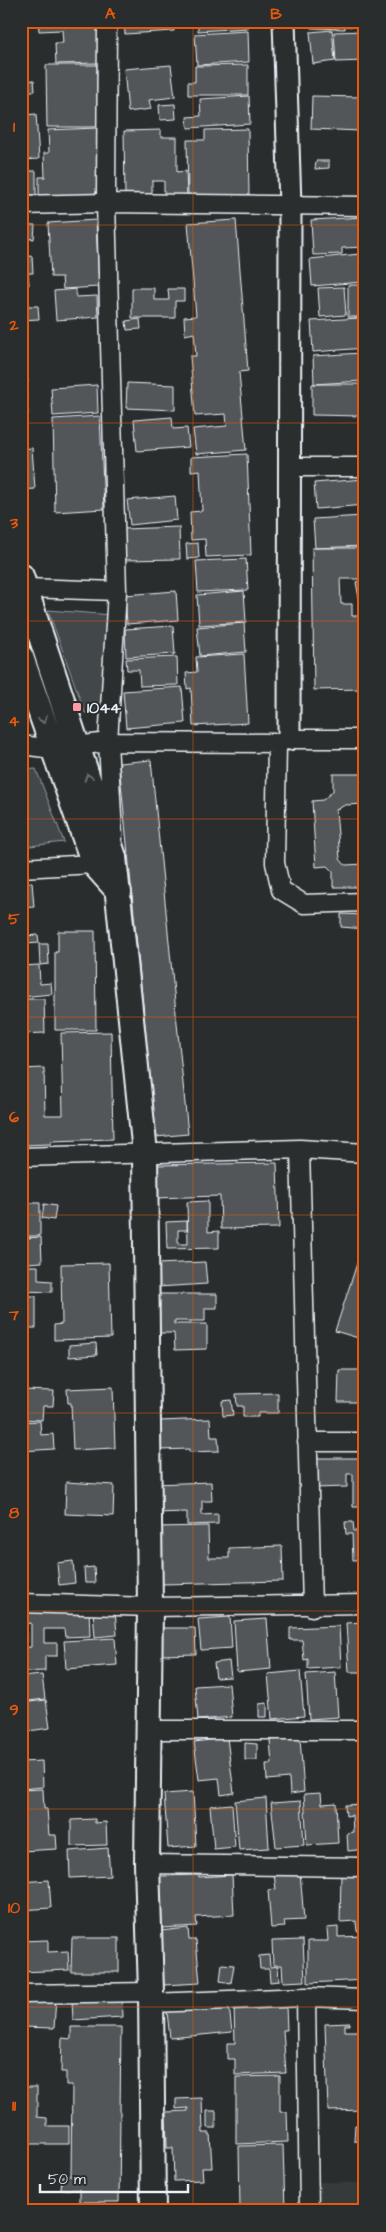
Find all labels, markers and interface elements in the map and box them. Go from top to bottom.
text: A [105,3,116,25]
text: B [270,3,282,25]
text: 1 [13,116,16,138]
text: 2 [8,314,19,336]
text: 3 [9,512,19,534]
place label: 1044 [87,697,121,719]
marker: 1044 [71,701,83,713]
text: 4 [9,710,20,732]
one-way arrow [37,715,47,724]
one-way arrow [84,774,94,782]
text: 5 [8,908,20,930]
text: 6 [9,1106,19,1128]
text: 7 [8,1304,19,1326]
text: 8 [9,1502,20,1524]
text: 9 [9,1699,19,1721]
text: 10 [8,1897,20,1919]
text: 11 [12,2095,17,2117]
scale bar [40,2162,188,2194]
text: 50 m [48,2169,86,2190]

